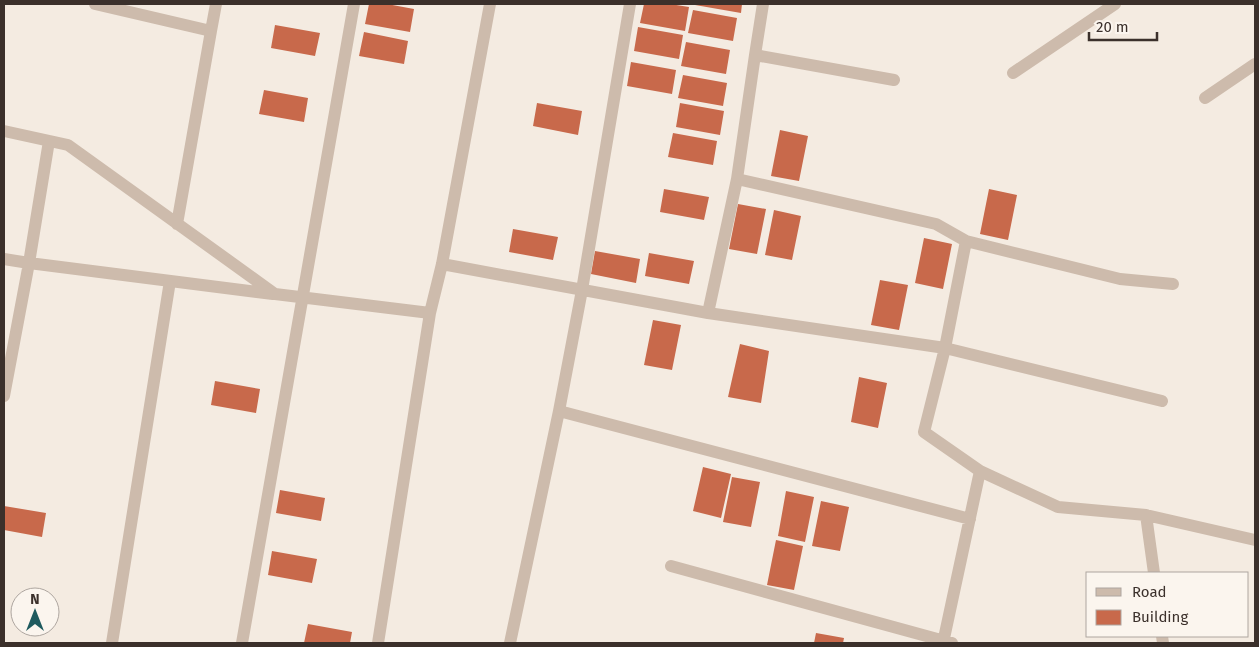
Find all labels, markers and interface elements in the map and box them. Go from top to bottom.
scale bar [1089,10,1156,42]
text: 20 m [1096,18,1129,36]
legend [1086,572,1249,637]
text: Road [1132,583,1167,601]
north arrow [10,587,60,637]
text: N [30,591,40,608]
text: Building [1132,608,1188,626]

